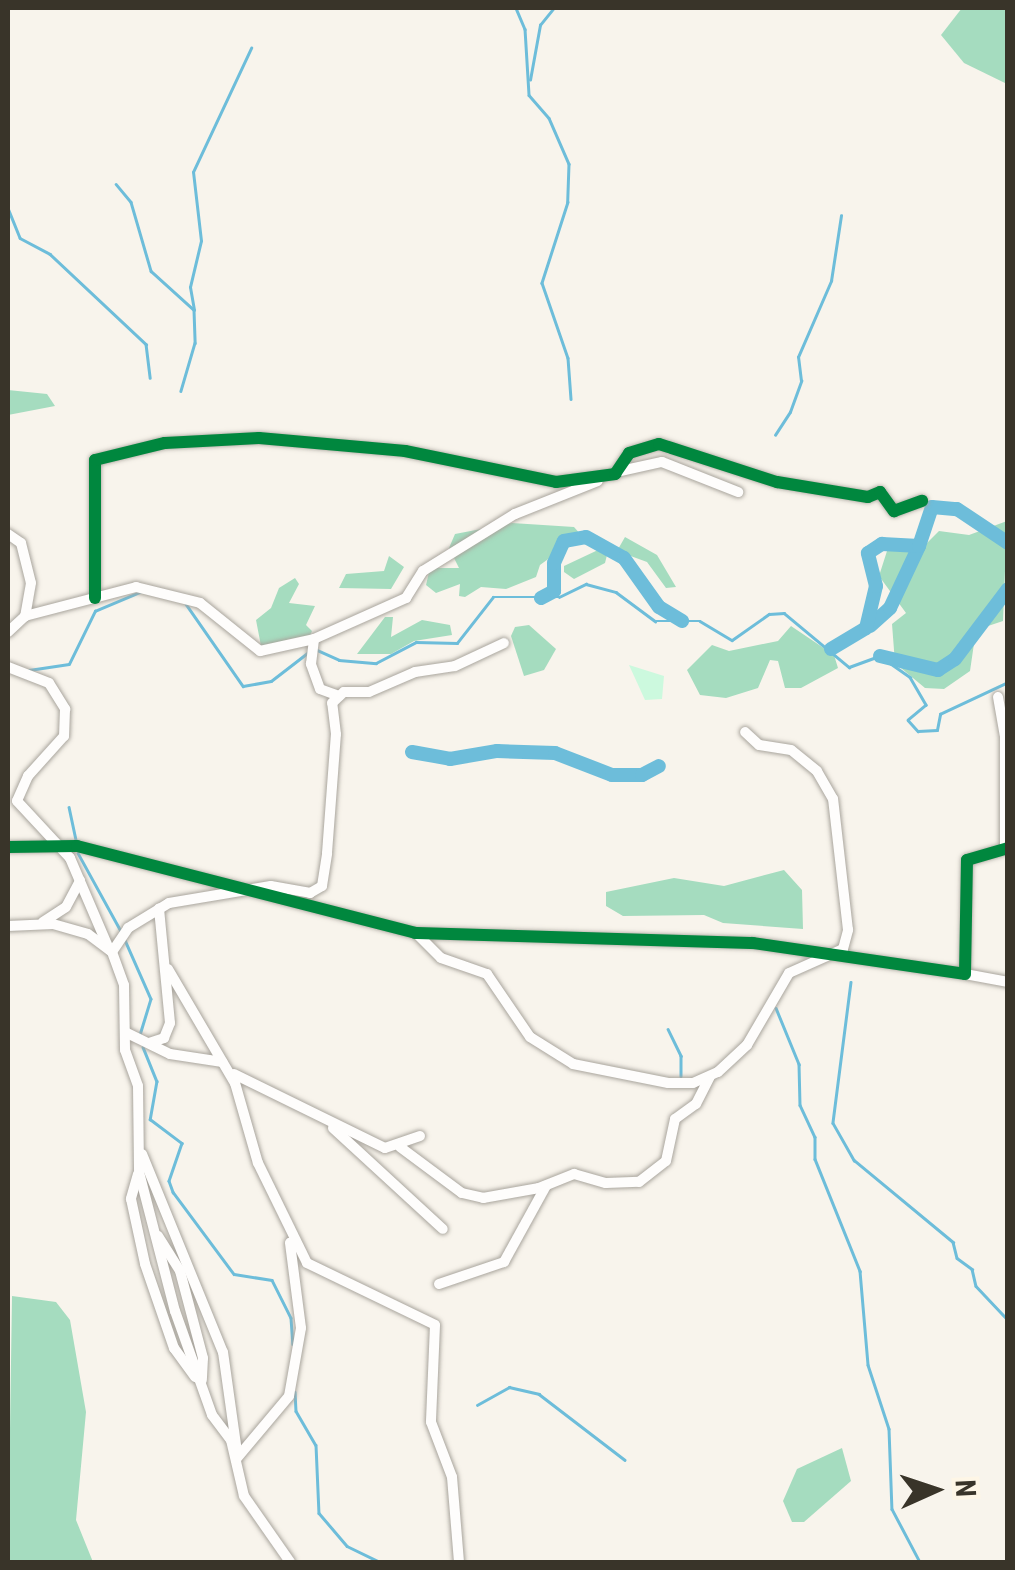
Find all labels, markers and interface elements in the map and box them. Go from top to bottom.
north arrow [885,1440,985,1540]
text: N [949,1479,982,1498]

